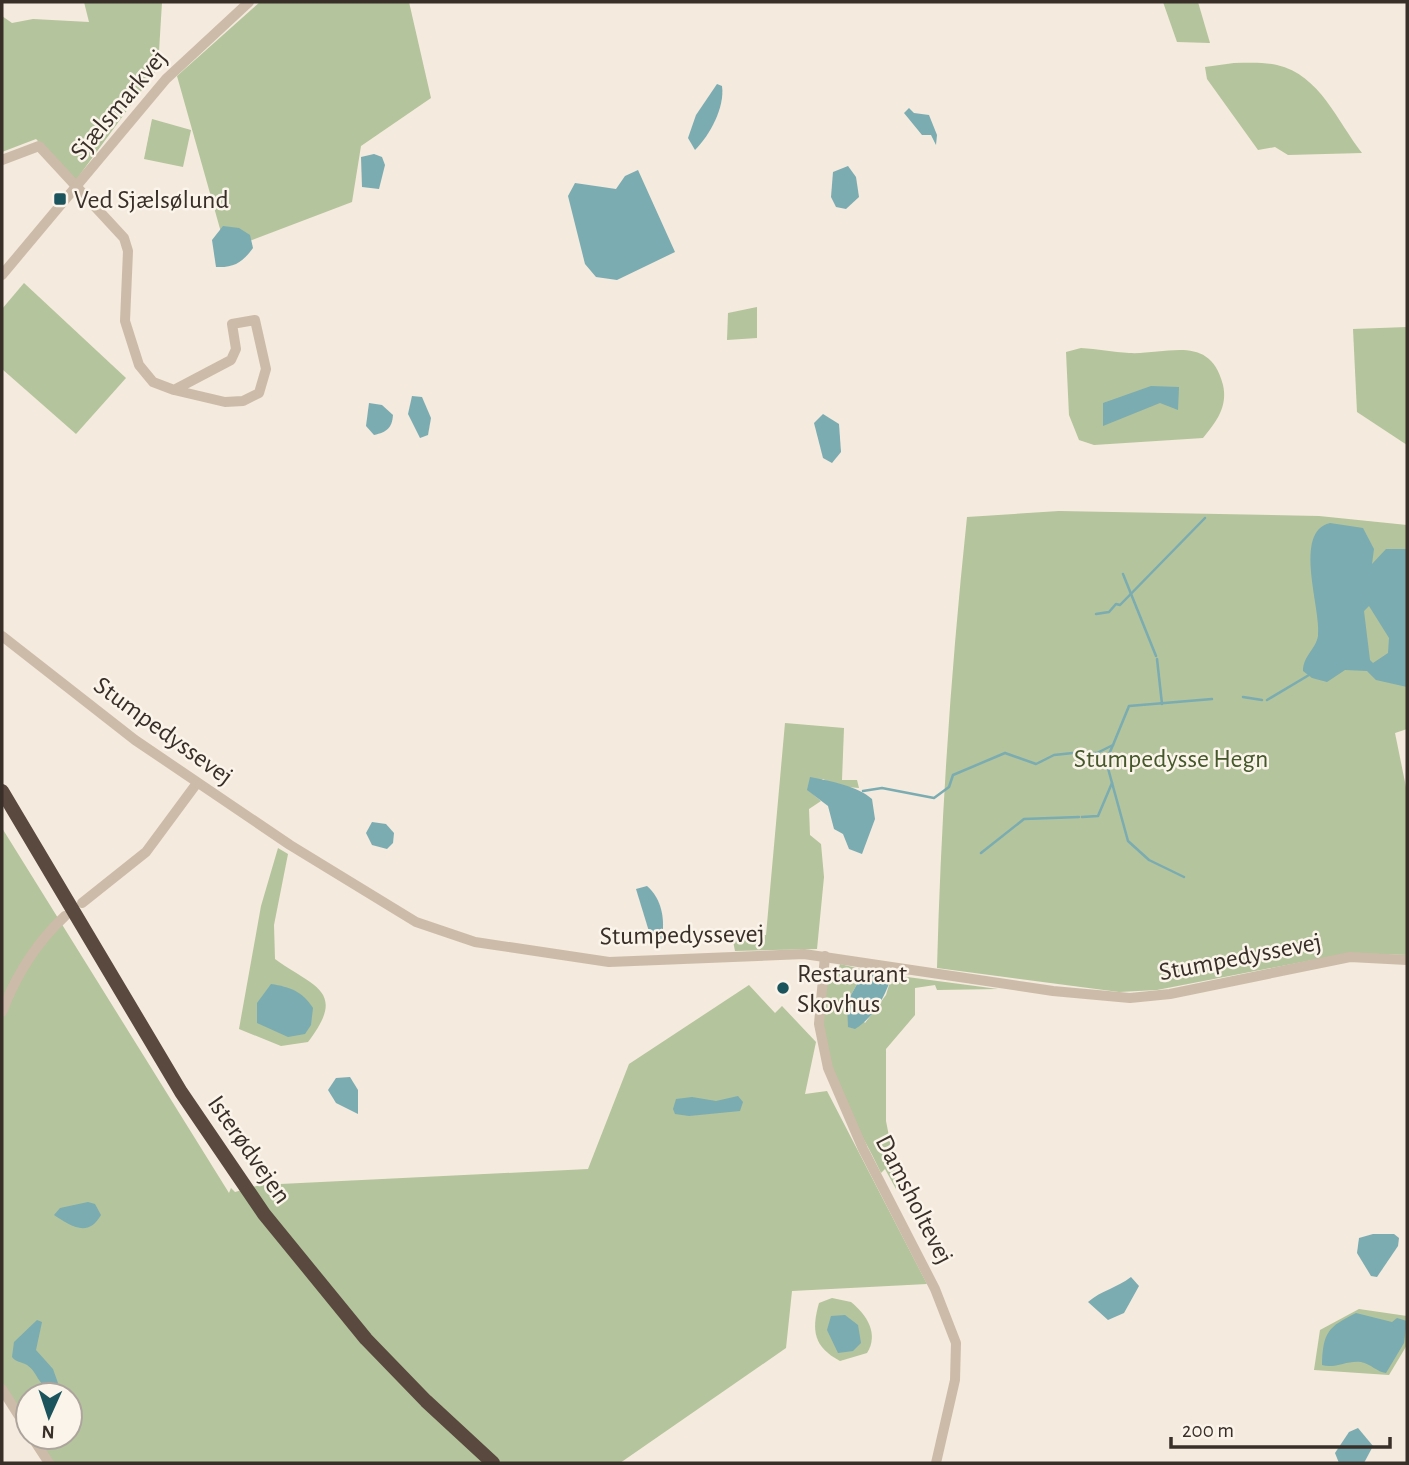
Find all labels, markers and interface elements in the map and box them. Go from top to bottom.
street label: Sjælsmarkvej [65,45,172,165]
place label: Ved Sjælsølund [74,187,229,213]
marker: Ved Sjælsølund [52,191,68,207]
street label: Stumpedyssevej [89,672,238,790]
park label: Stumpedysse Hegn [1074,746,1268,772]
street label: Stumpedyssevej [599,921,765,949]
street label: Stumpedyssevej [1157,928,1324,985]
place label: Restaurant Skovhus [797,961,907,1017]
marker: Restaurant Skovhus [775,980,791,996]
street label: Isterødvejen [203,1091,296,1208]
street label: Damsholtevej [870,1131,958,1268]
north arrow [14,1381,84,1451]
scale bar [1171,1406,1390,1450]
text: 200 m [1182,1420,1234,1441]
text: N [41,1422,55,1441]

